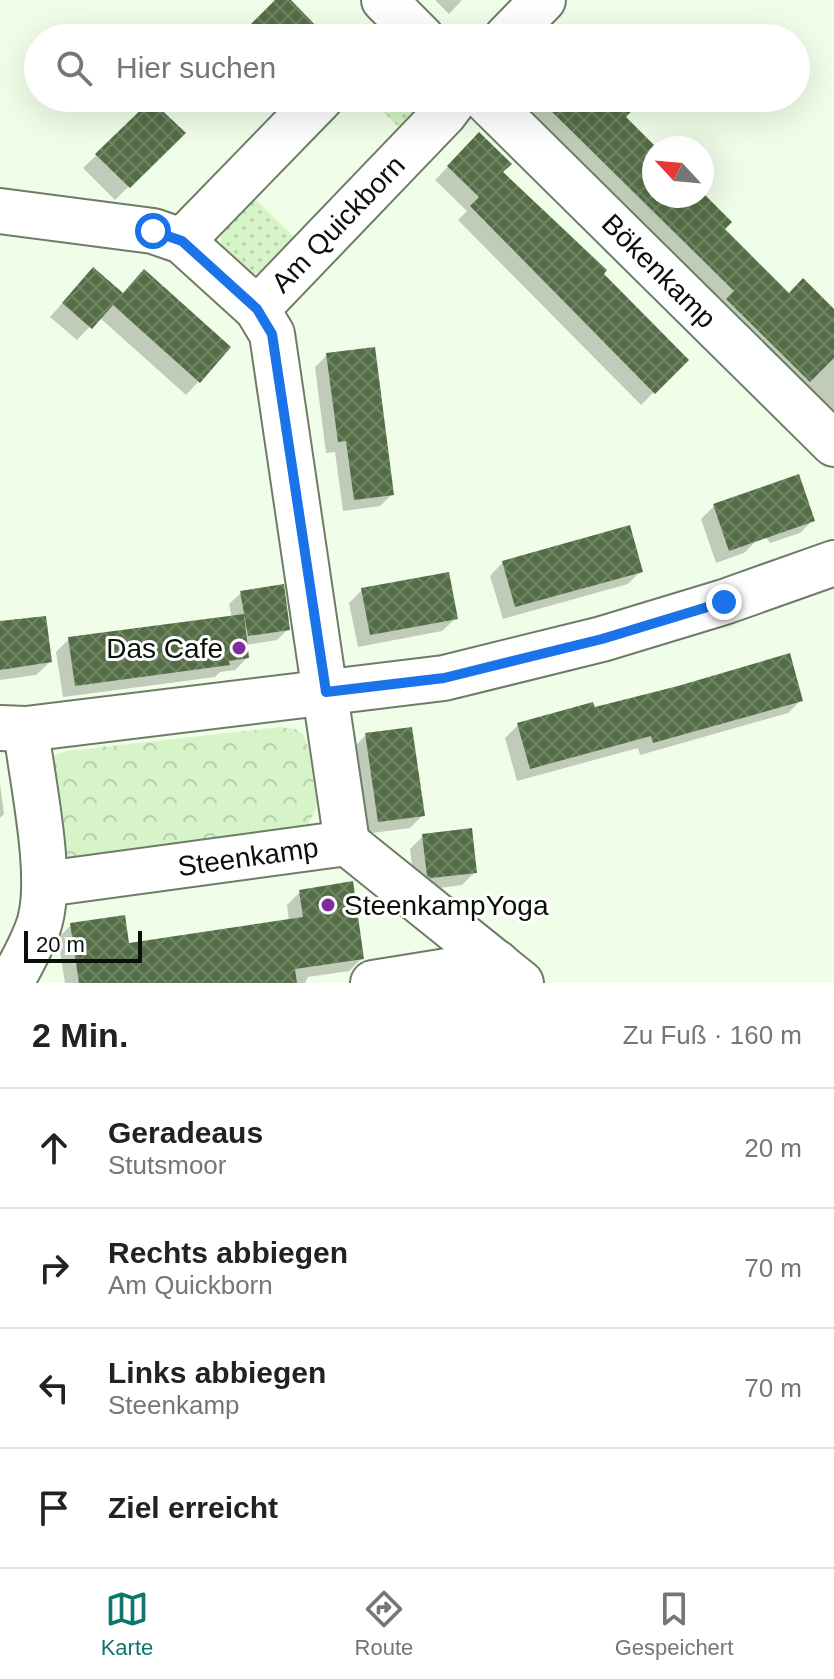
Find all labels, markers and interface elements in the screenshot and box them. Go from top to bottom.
search box [24,24,810,112]
icon: search [52,46,96,90]
text: Hier suchen [116,51,276,84]
north arrow [642,136,714,208]
street label: Am Quickborn [265,149,411,299]
street label: Bökenkamp [596,208,722,334]
route start [135,213,171,249]
route end [706,584,742,620]
place label: Das Cafe [106,633,223,664]
marker: Das Cafe [230,639,248,657]
street label: Steenkamp [176,832,320,882]
place label: SteenkampYoga [344,890,549,921]
marker: SteenkampYoga [319,896,337,914]
scale bar [24,927,142,963]
text: 20 m [36,932,85,957]
text: 2 Min. [32,1016,128,1054]
text: Zu Fuß · 160 m [623,1020,802,1050]
text: Geradeaus [108,1116,263,1149]
icon: ahead [32,1126,76,1170]
text: 20 m [744,1133,802,1163]
text: Stutsmoor [108,1150,227,1180]
text: Rechts abbiegen [108,1236,348,1269]
icon: right [32,1246,76,1290]
text: 70 m [744,1253,802,1283]
text: Am Quickborn [108,1270,273,1300]
text: Links abbiegen [108,1356,326,1389]
icon: left [32,1366,76,1410]
text: 70 m [744,1373,802,1403]
text: Steenkamp [108,1390,240,1420]
icon: arrive [32,1486,76,1530]
text: Ziel erreicht [108,1491,278,1524]
tab: Karte [101,1587,153,1661]
tab: Route [355,1587,413,1661]
tab: Gespeichert [615,1587,733,1661]

